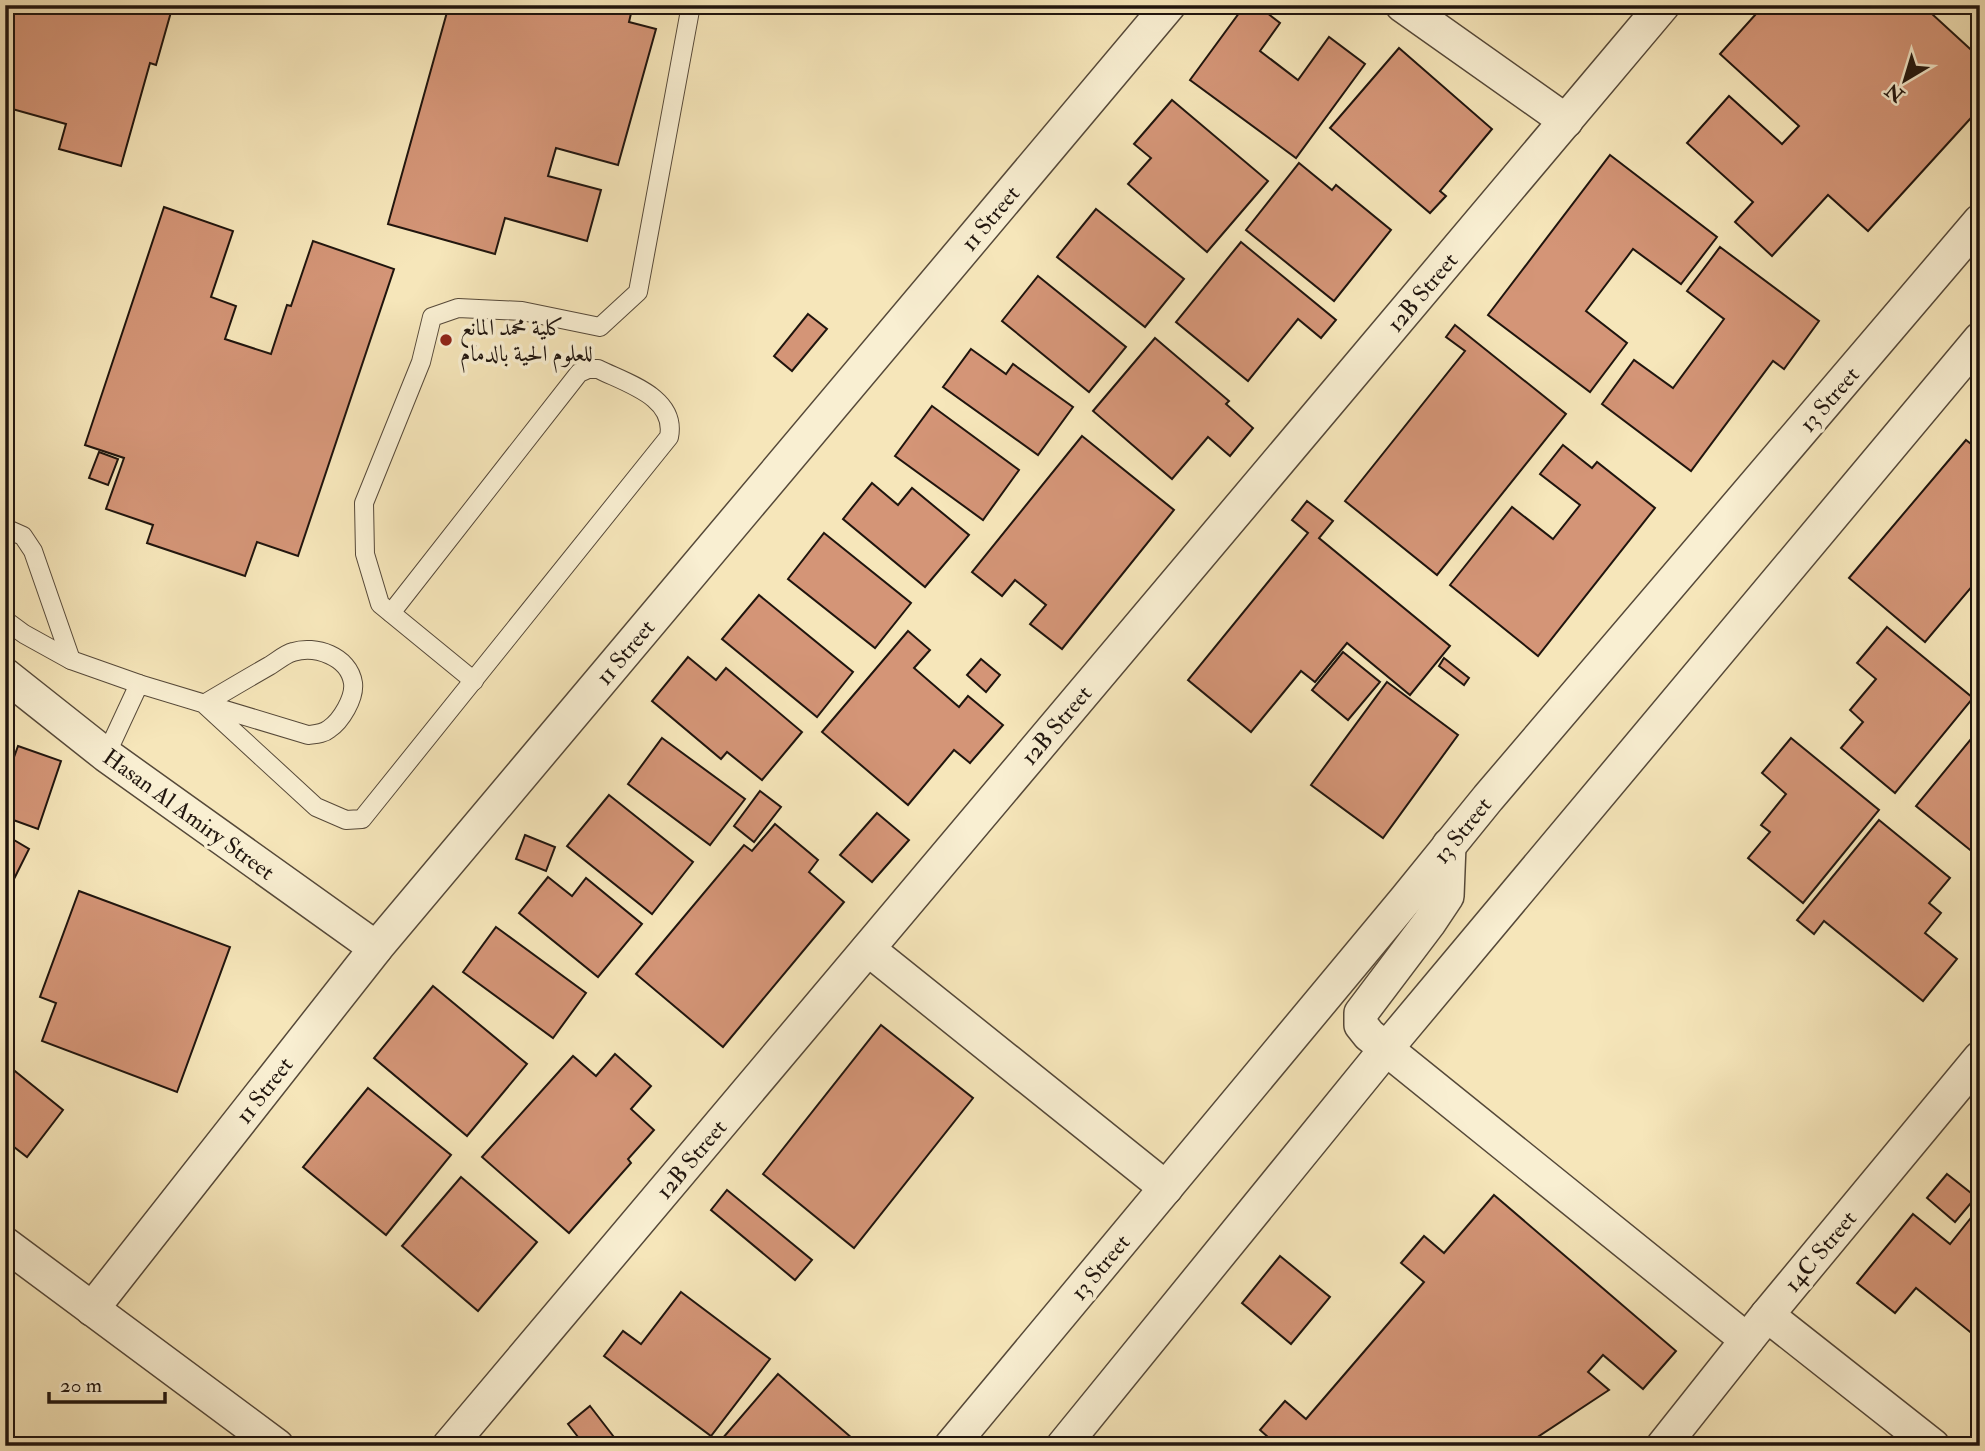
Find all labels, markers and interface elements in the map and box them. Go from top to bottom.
north arrow [1870,46,1940,116]
text: N [1880,77,1910,108]
street label: 11 Street [955,180,1026,257]
street label: 12B Street [1381,247,1464,338]
place label: كلية محمد المانع للعلوم الحية بالدمام [460,313,593,373]
marker: كلية محمد المانع للعلوم الحية بالدمام [438,332,454,348]
street label: 13 Street [1793,361,1866,438]
street label: 11 Street [590,614,661,691]
street label: 12B Street [1015,680,1098,771]
street label: Hasan Al Amiry Street [97,742,280,886]
street label: 13 Street [1427,791,1498,869]
street label: 11 Street [229,1051,299,1129]
street label: 12B Street [650,1114,733,1205]
street label: 14C Street [1778,1205,1863,1298]
street label: 13 Street [1064,1228,1136,1306]
scale bar [49,1360,164,1404]
text: 20 m [60,1372,102,1399]

